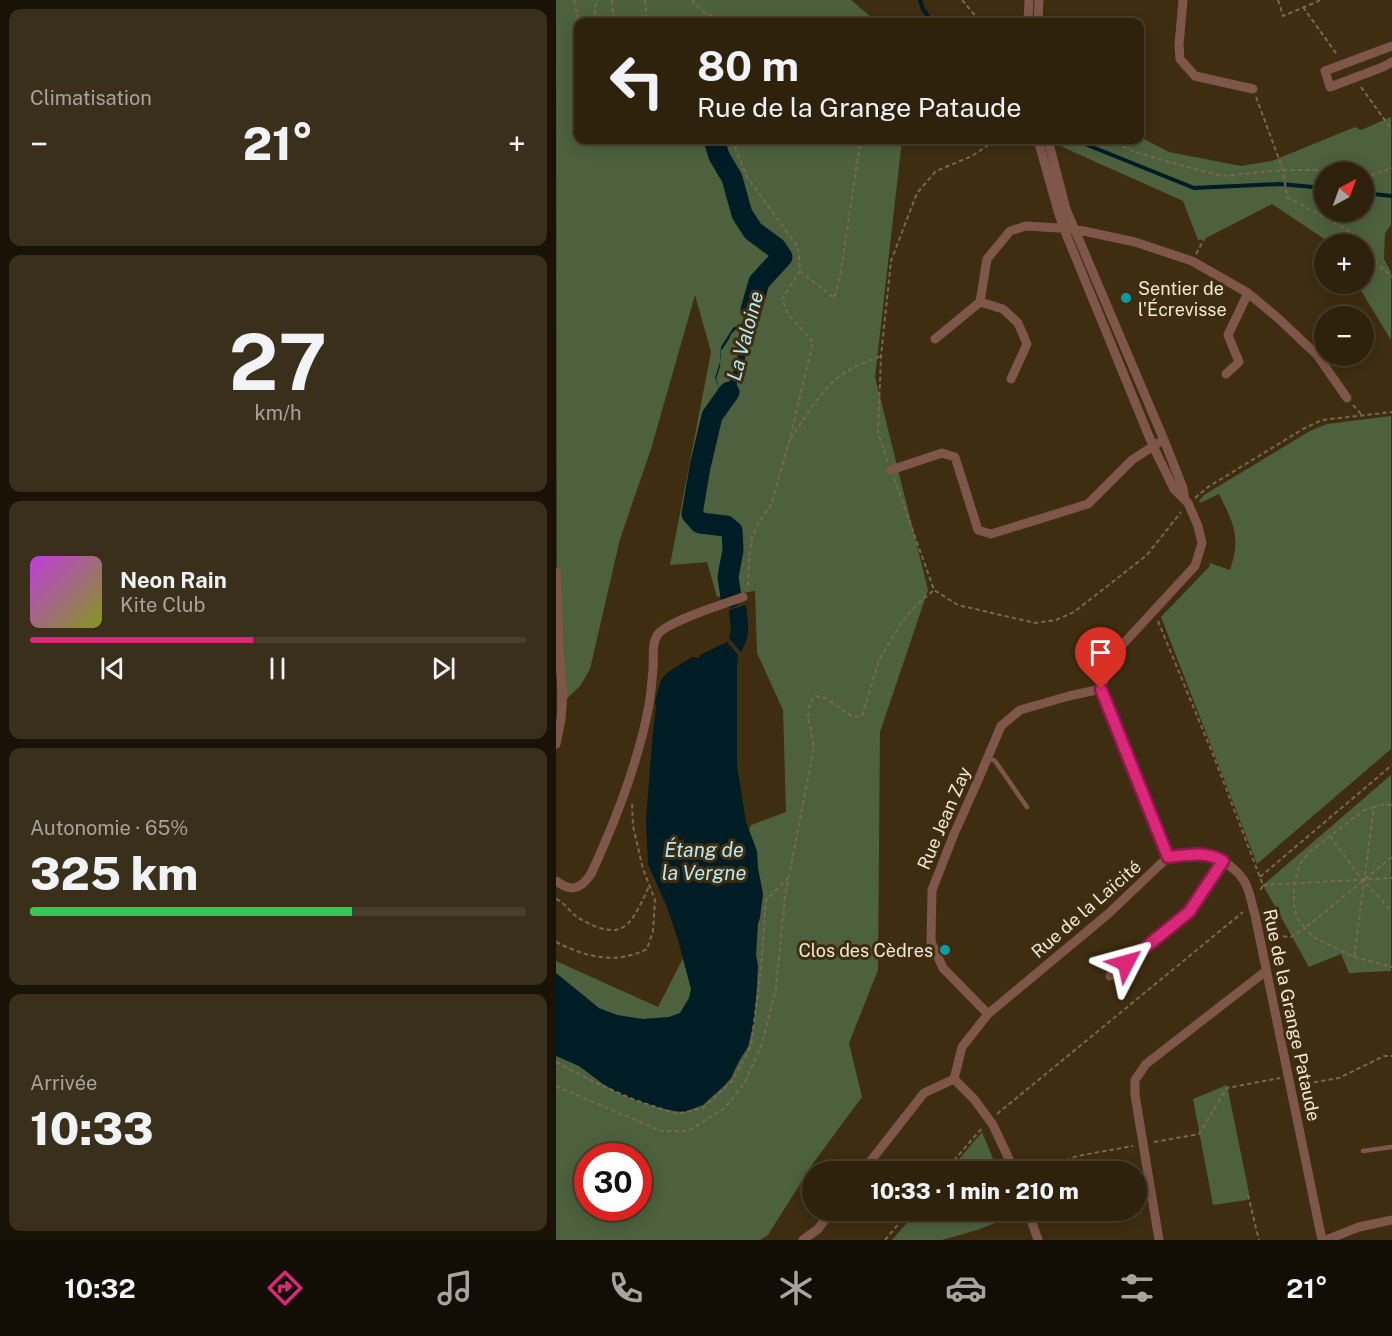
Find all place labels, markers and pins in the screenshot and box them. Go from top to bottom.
place label: Sentier de l'Écrevisse [1138,278,1227,320]
marker: Sentier de l'Écrevisse [1119,291,1133,305]
pin [1075,627,1126,689]
place label: Clos des Cèdres [798,940,933,961]
marker: Clos des Cèdres [938,943,952,957]

